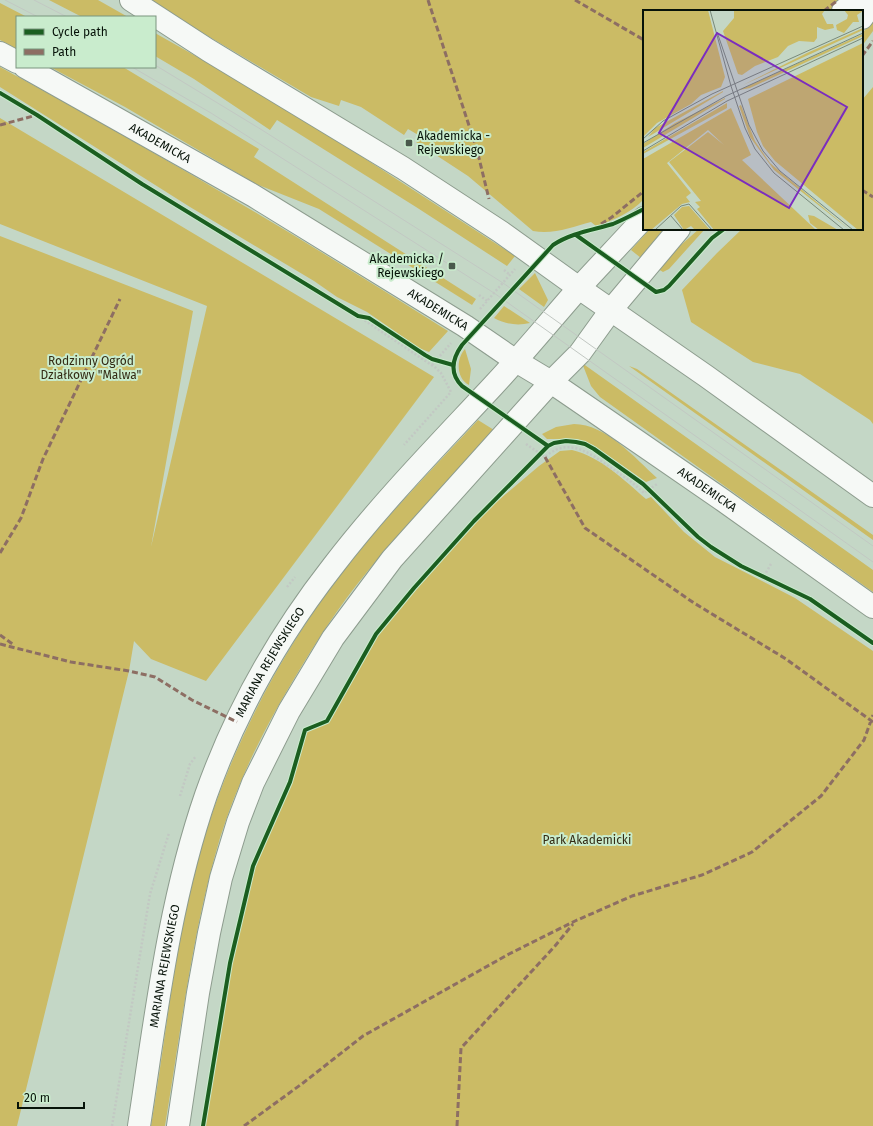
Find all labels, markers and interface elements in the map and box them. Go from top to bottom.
inset map [643,10,863,230]
legend [16,16,156,68]
text: Cycle path [52,25,108,39]
text: Path [52,45,76,59]
street label: AKADEMICKA [127,120,193,166]
place label: Akademicka - Rejewskiego [417,129,490,157]
marker: Akademicka - Rejewskiego [404,138,414,148]
place label: Akademicka / Rejewskiego [370,252,444,280]
marker: Akademicka / Rejewskiego [447,261,457,271]
street label: AKADEMICKA [405,285,471,333]
park label: Rodzinny Ogród Działkowy "Malwa" [41,354,142,382]
street label: AKADEMICKA [675,464,740,515]
street label: MARIANA REJEWSKIEGO [233,604,308,719]
park label: Park Akademicki [543,833,631,847]
street label: MARIANA REJEWSKIEGO [147,903,183,1029]
scale bar [18,1084,84,1110]
text: 20 m [24,1091,50,1105]

